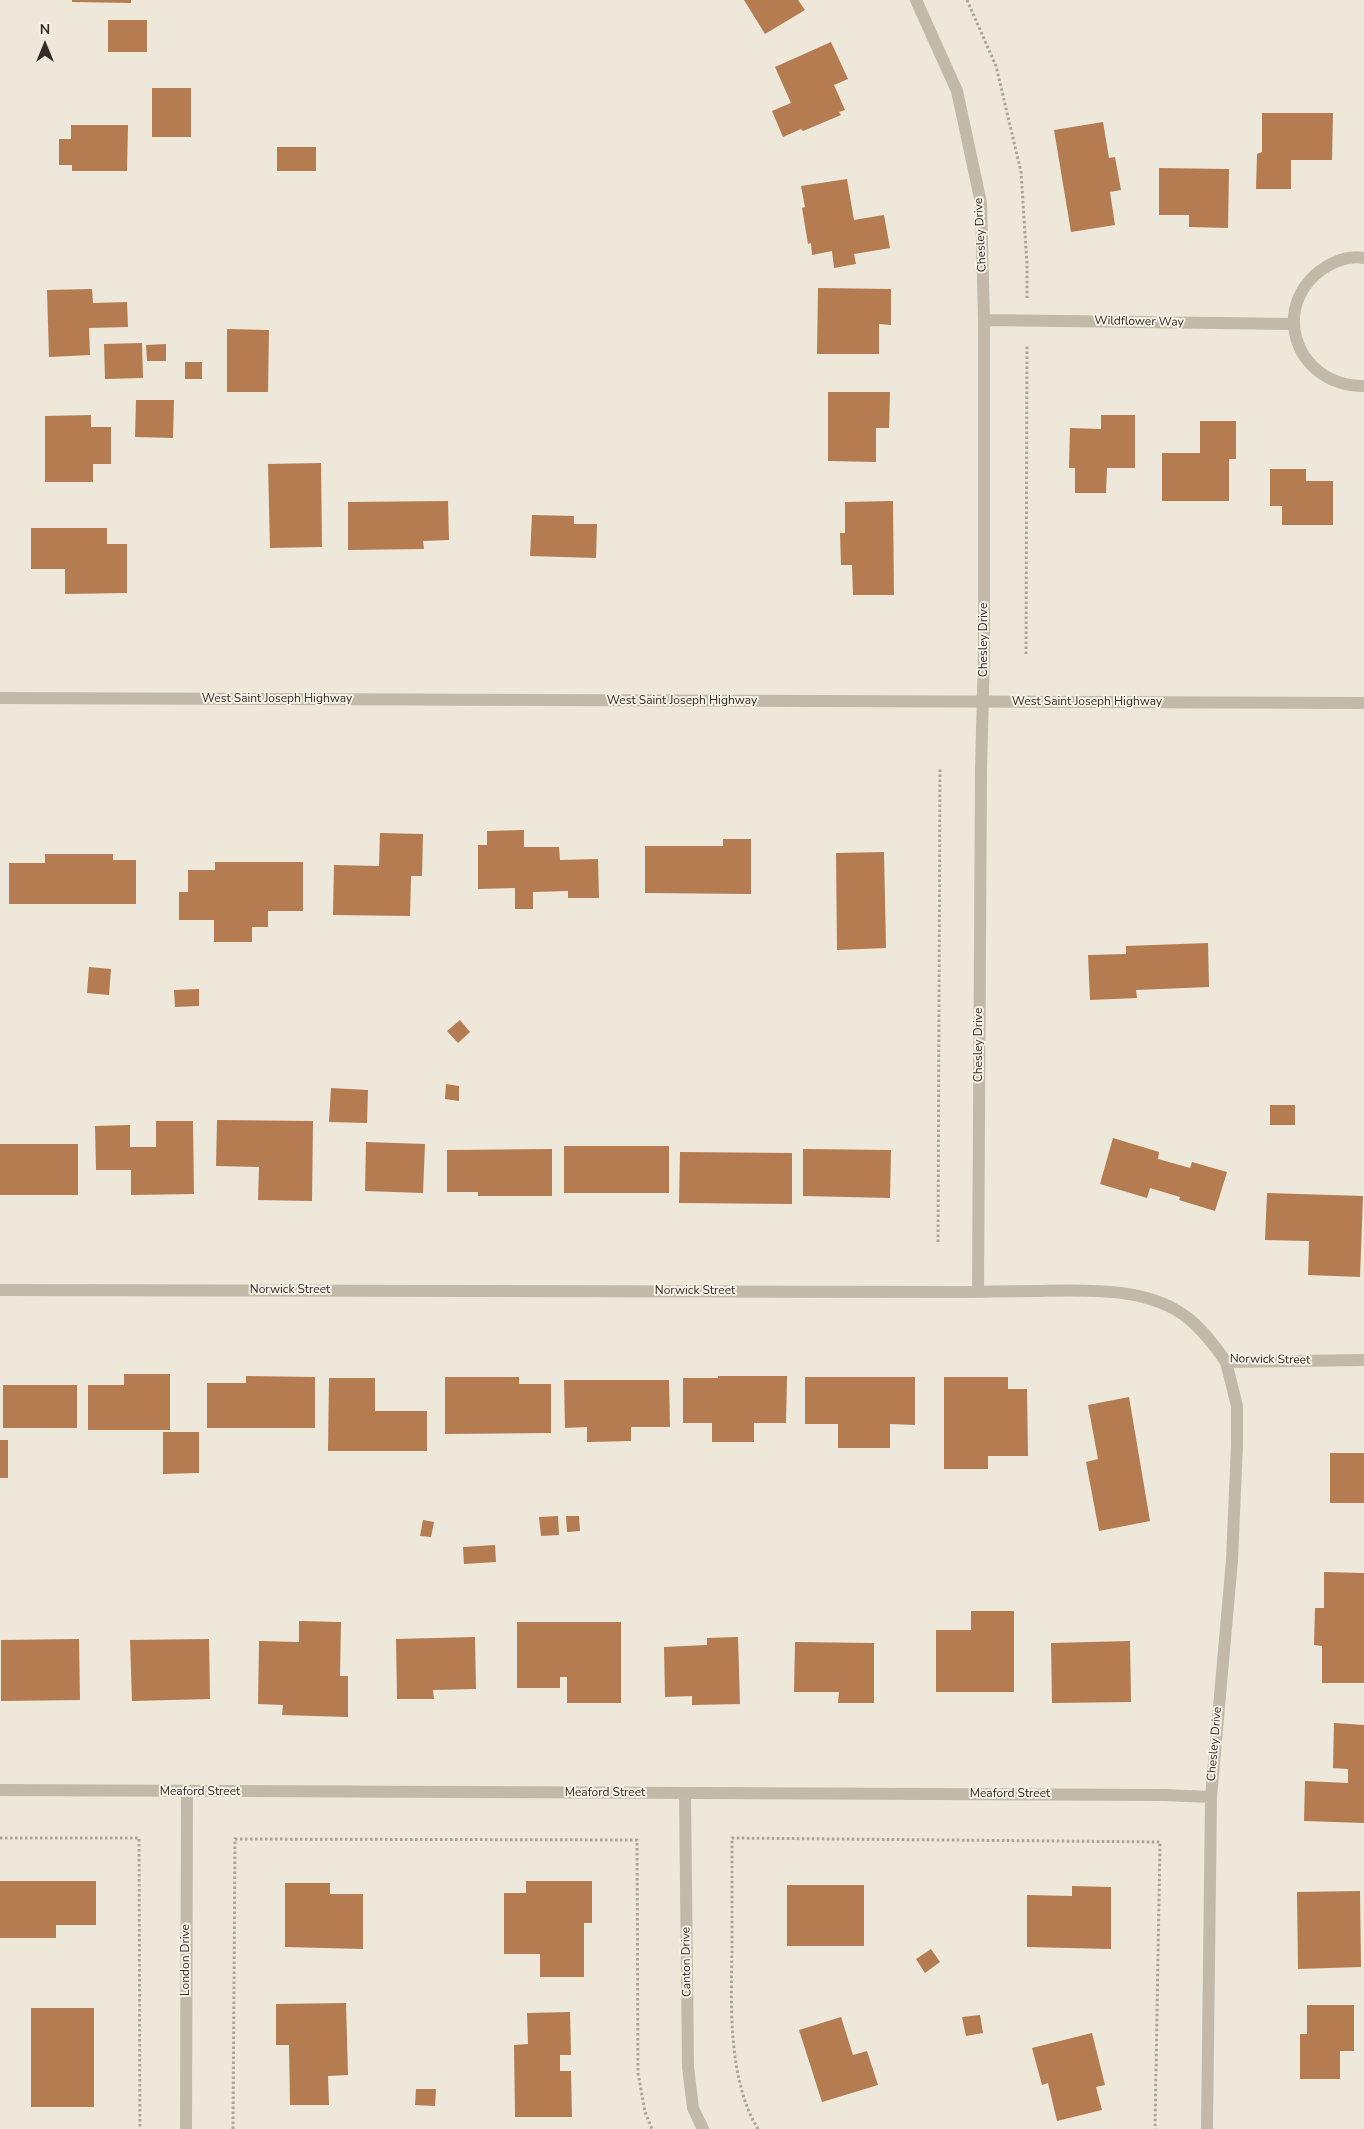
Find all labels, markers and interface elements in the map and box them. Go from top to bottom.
north arrow [20,20,70,70]
text: N [40,20,50,39]
street label: Chesley Drive [972,197,990,273]
street label: Wildflower Way [1094,314,1184,330]
street label: Chesley Drive [977,603,991,677]
street label: West Saint Joseph Highway [202,692,352,706]
street label: West Saint Joseph Highway [607,694,757,708]
street label: West Saint Joseph Highway [1012,695,1162,709]
street label: Chesley Drive [972,1008,986,1082]
street label: Norwick Street [250,1283,330,1297]
street label: Norwick Street [655,1284,735,1298]
street label: Norwick Street [1230,1352,1310,1368]
street label: Chesley Drive [1205,1706,1225,1782]
street label: Meaford Street [160,1785,240,1799]
street label: Meaford Street [565,1786,645,1800]
street label: Meaford Street [970,1787,1050,1801]
street label: London Drive [179,1924,193,1996]
street label: Canton Drive [679,1927,695,1997]

